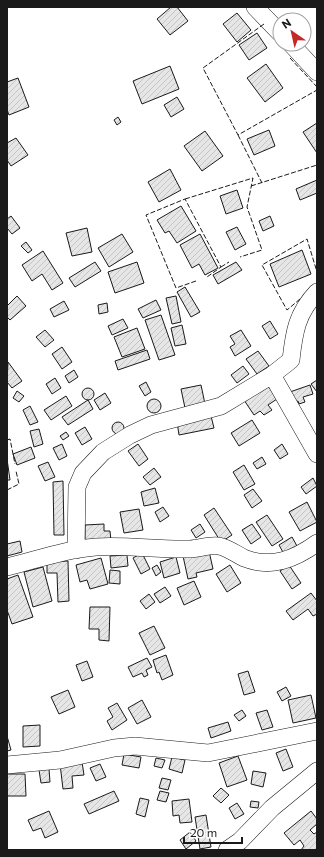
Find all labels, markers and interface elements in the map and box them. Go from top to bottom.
north arrow [272,12,312,52]
text: N [279,16,293,31]
scale bar [184,819,242,845]
text: 20 m [190,825,217,839]

